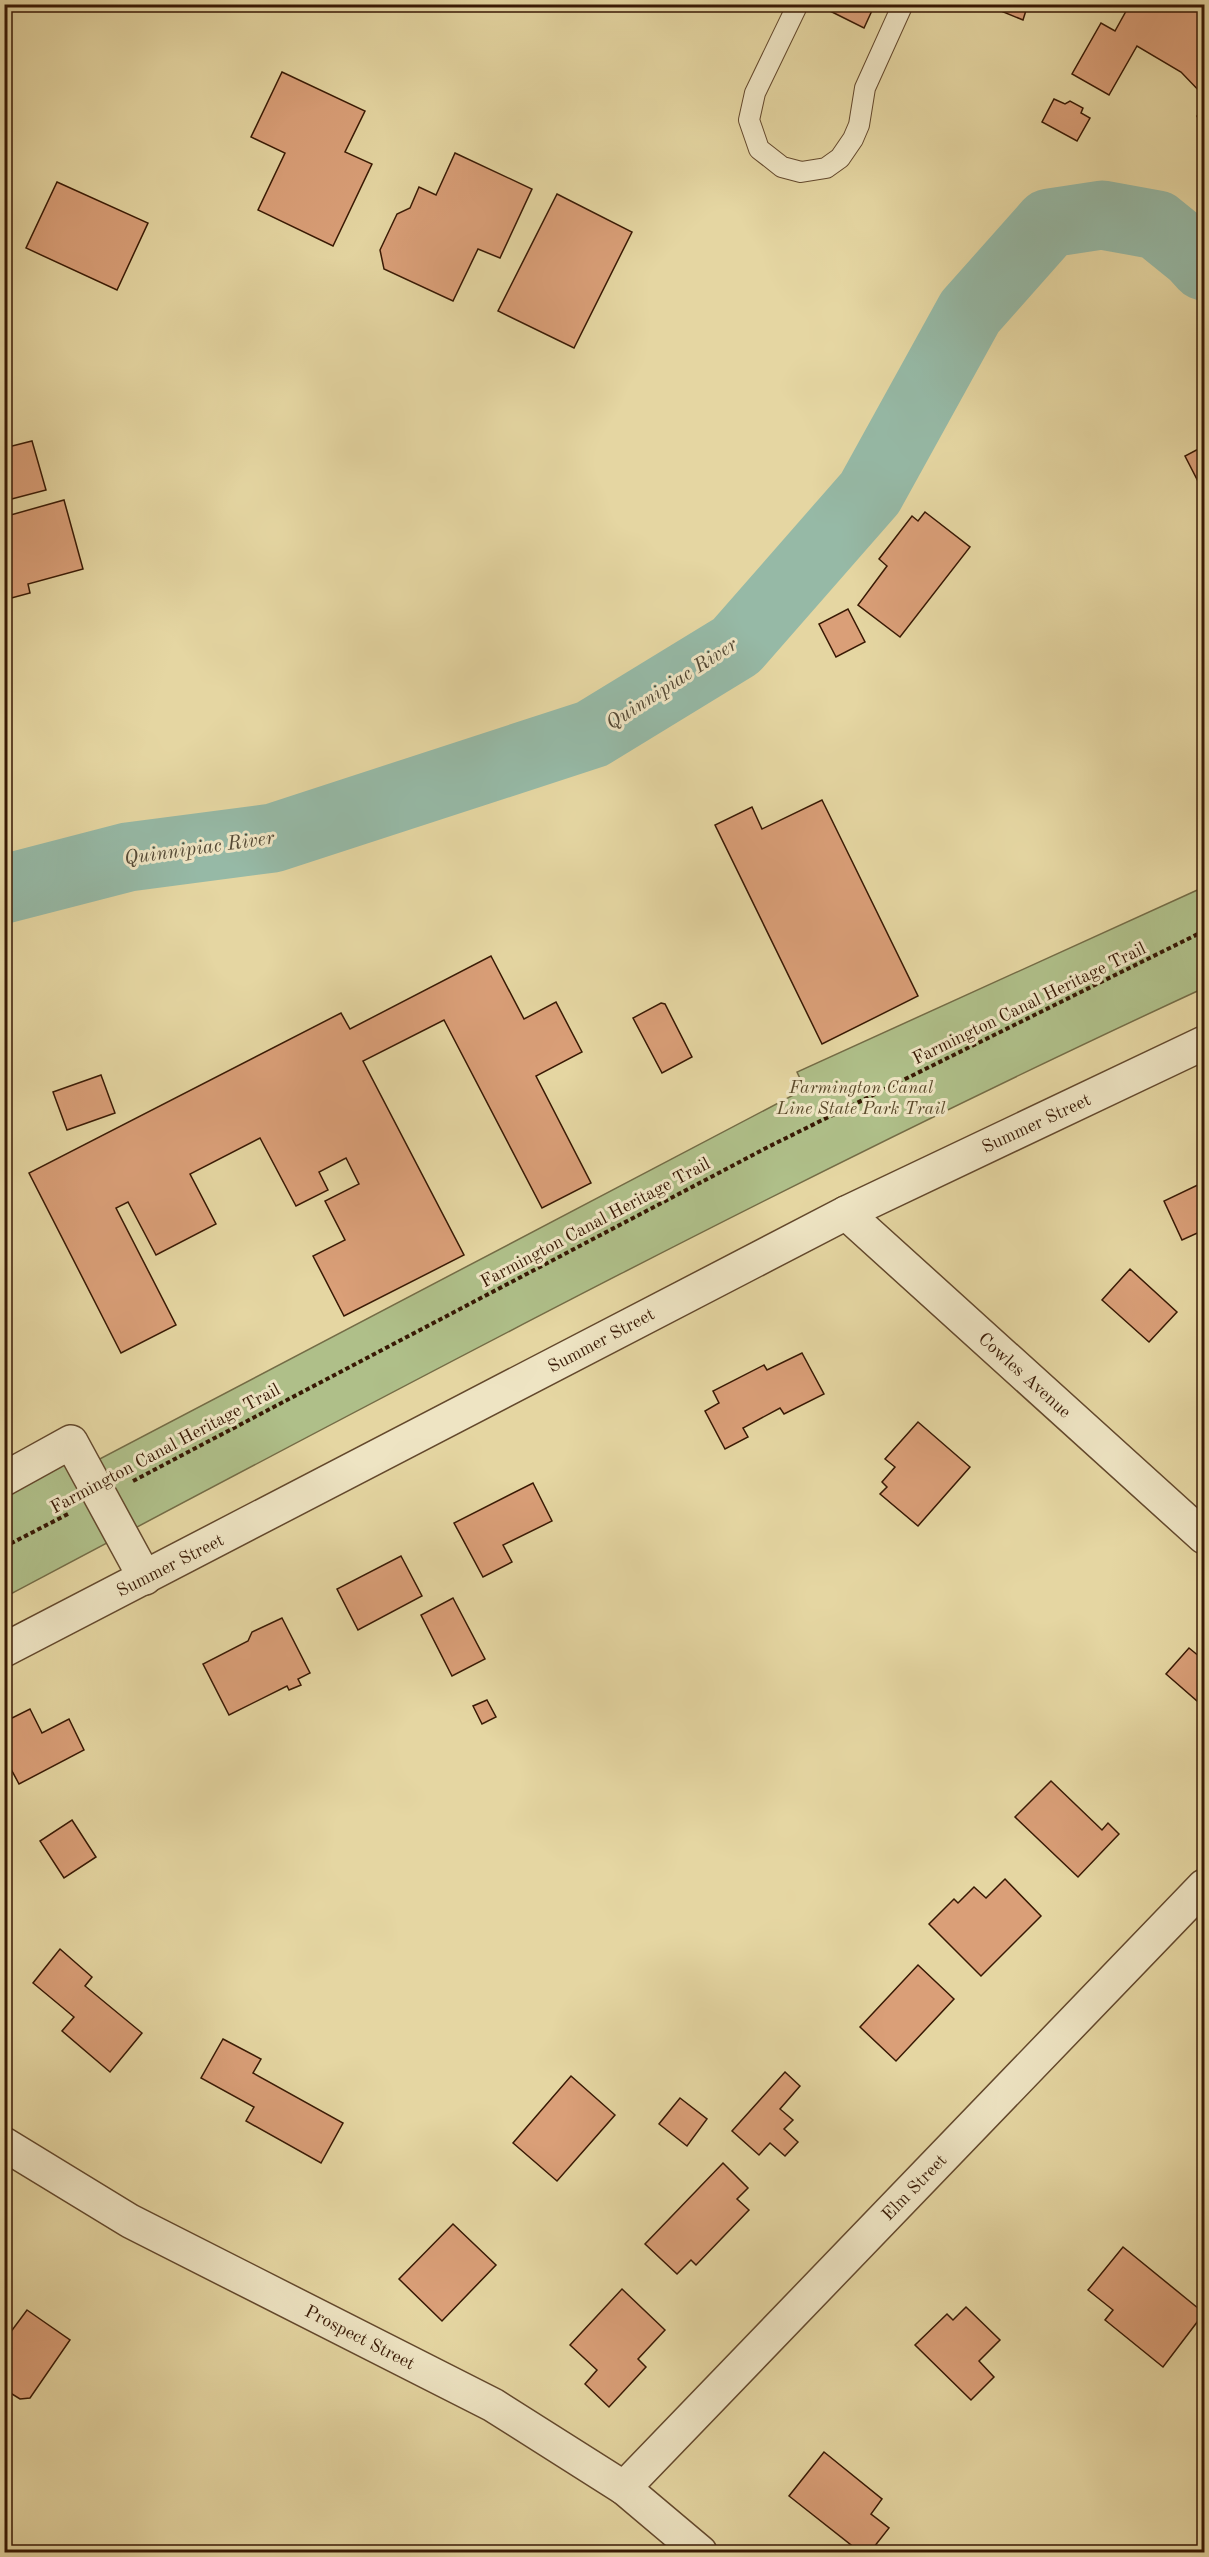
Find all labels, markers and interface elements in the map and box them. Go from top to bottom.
water label: Quinnipiac River [603,635,741,734]
water label: Quinnipiac River [123,828,276,869]
street label: Farmington Canal Heritage Trail [910,939,1149,1068]
park label: Farmington Canal Line State Park Trail [776,1079,946,1118]
street label: Summer Street [979,1091,1094,1157]
street label: Farmington Canal Heritage Trail [478,1155,713,1291]
street label: Summer Street [545,1305,658,1376]
street label: Cowles Avenue [975,1330,1074,1422]
street label: Farmington Canal Heritage Trail [48,1381,283,1517]
street label: Summer Street [114,1531,227,1601]
street label: Elm Street [879,2151,950,2224]
street label: Prospect Street [302,2302,417,2373]

